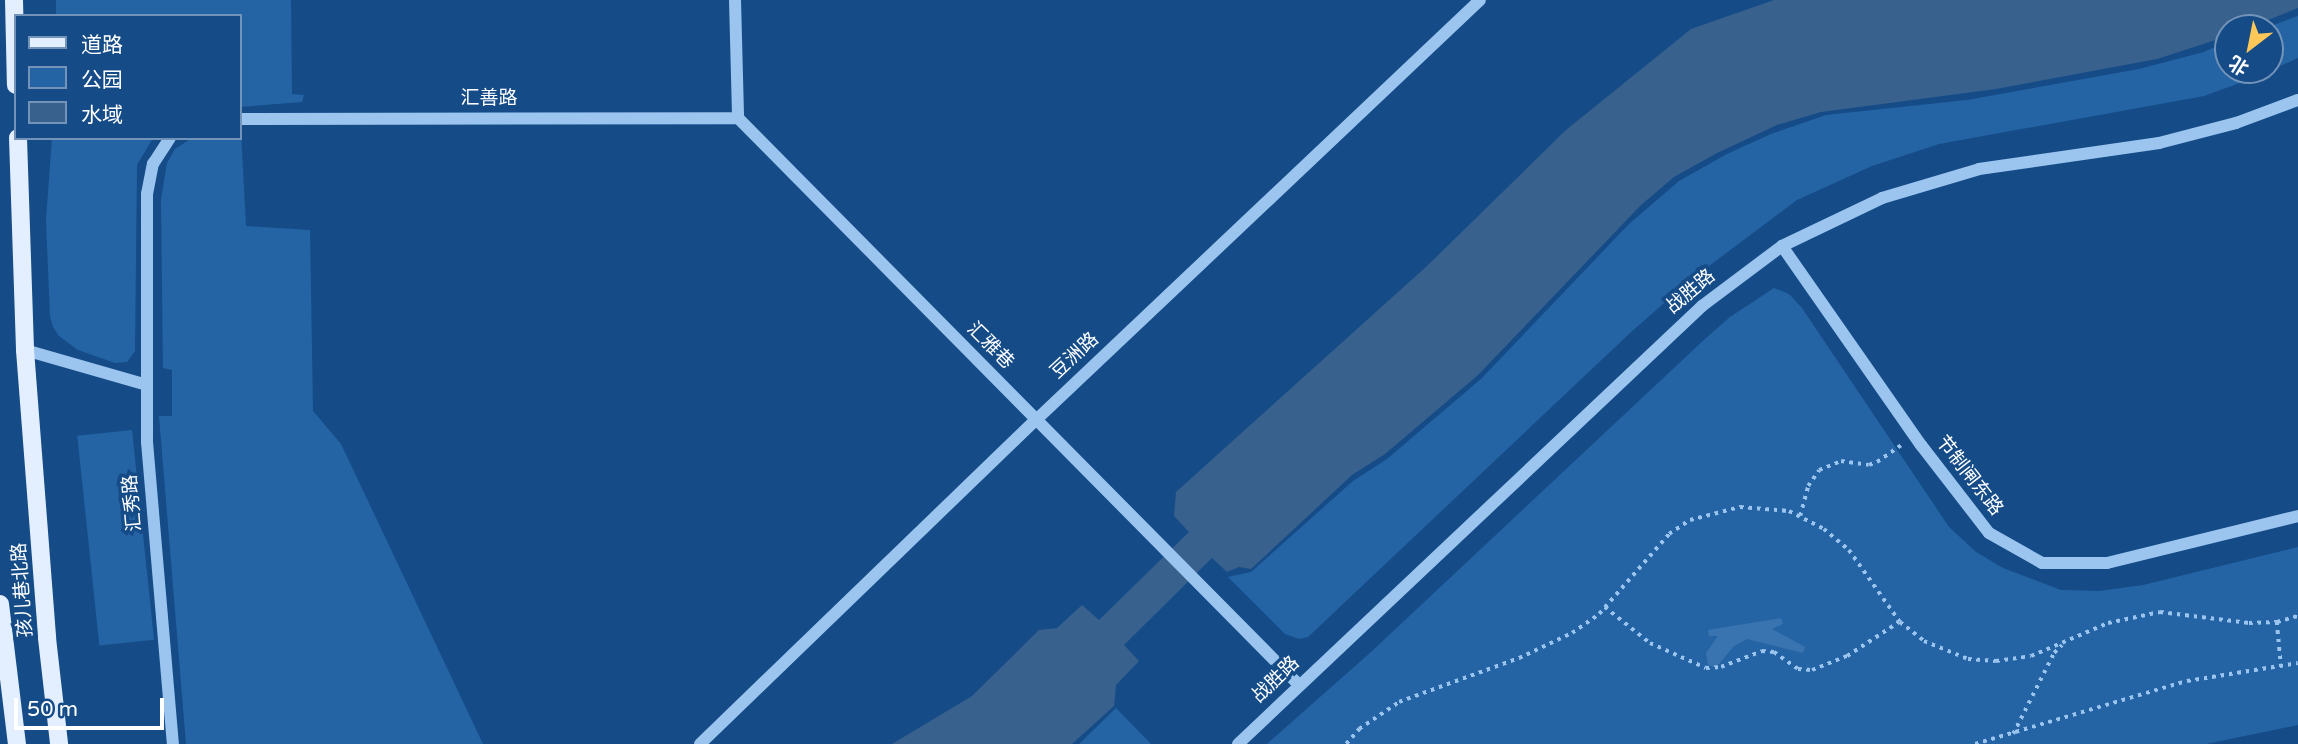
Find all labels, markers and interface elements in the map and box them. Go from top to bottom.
legend [14,14,242,140]
north arrow [2214,14,2284,84]
text: 道路 [81,33,123,58]
text: 北 [2225,51,2253,79]
text: 公园 [81,68,123,93]
street label: 汇善路 [461,88,517,110]
text: 水域 [81,103,123,128]
street label: 战胜路 [1662,265,1720,319]
street label: 汇雅巷 [962,318,1018,374]
street label: 豆洲路 [1046,328,1104,384]
street label: 节制闸东路 [1931,432,2007,520]
street label: 汇秀路 [119,474,147,532]
street label: 孩儿巷北路 [8,542,38,638]
street label: 战胜路 [1248,652,1304,708]
scale bar [18,684,168,728]
text: 50 m [27,697,78,722]

